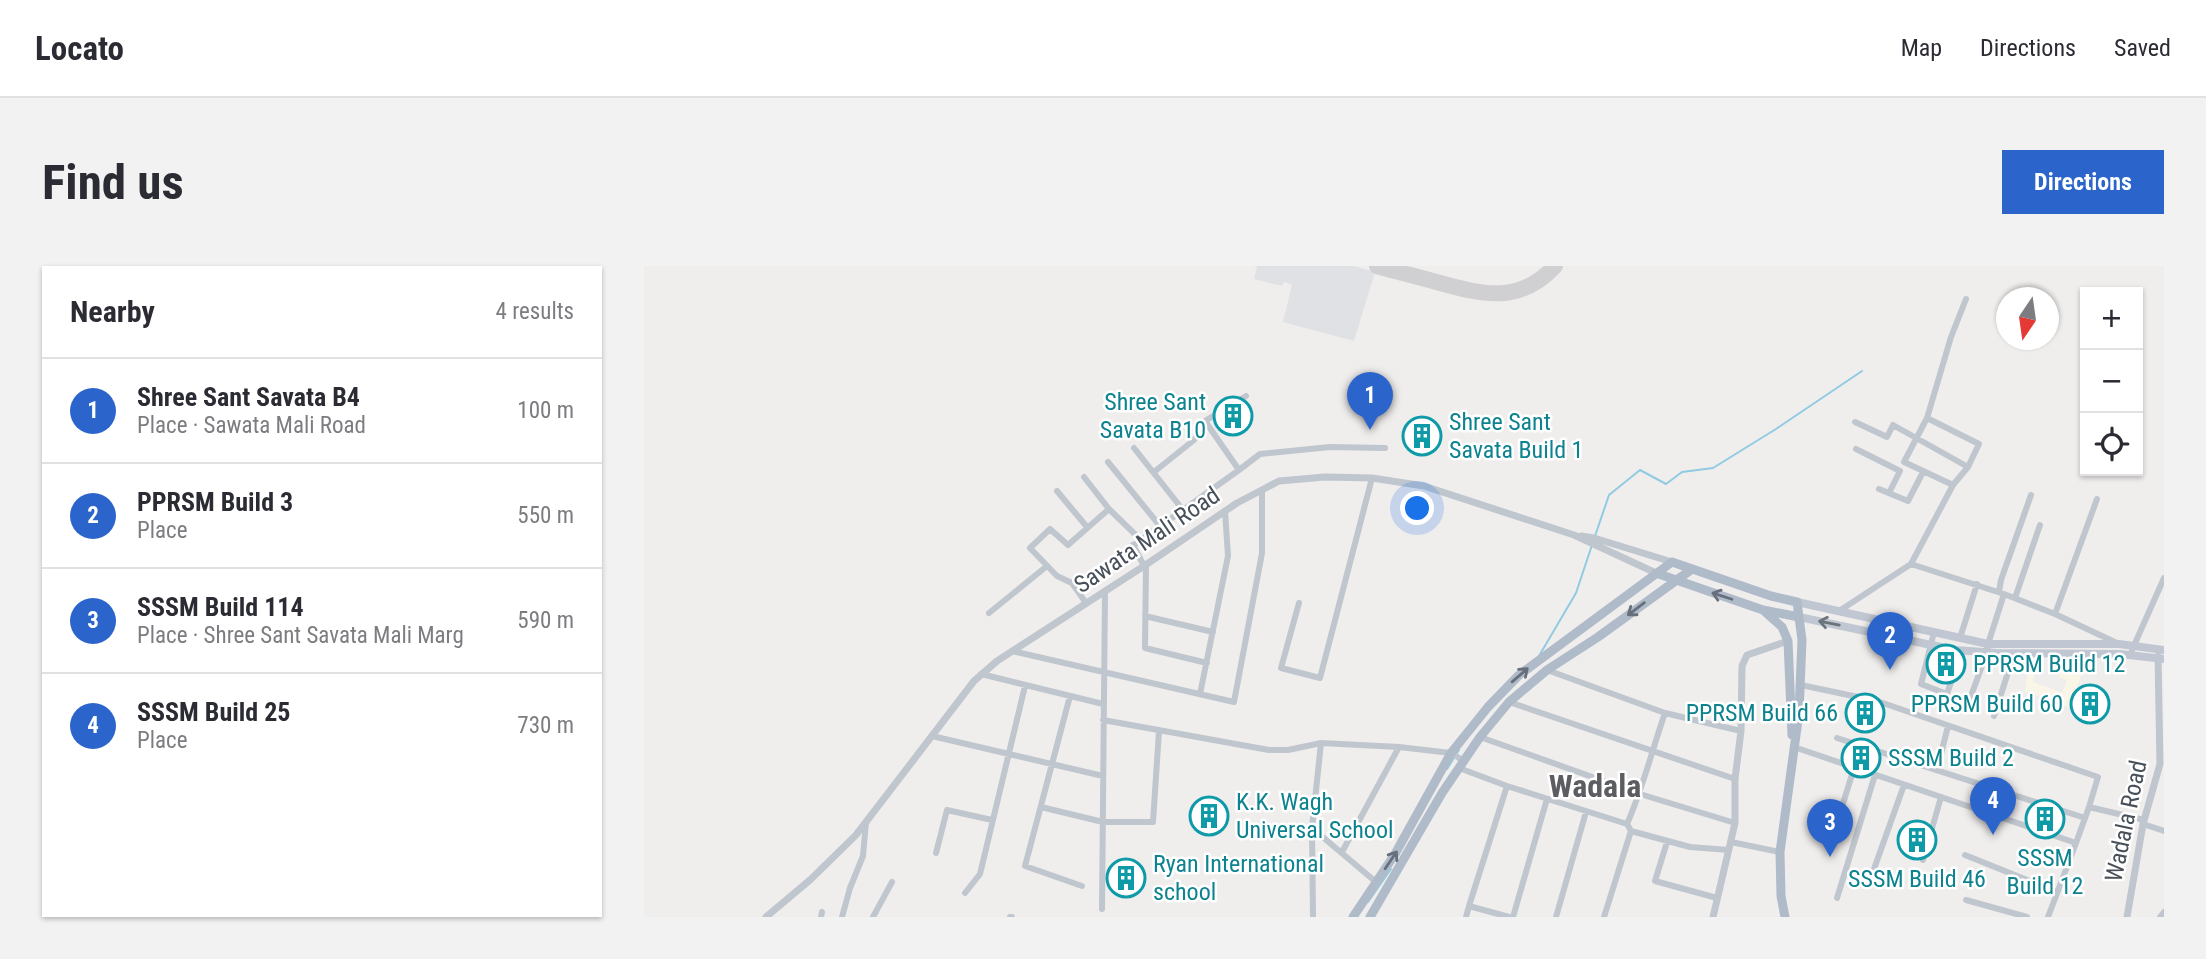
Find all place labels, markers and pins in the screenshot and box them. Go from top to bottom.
pin: 1 [1347,372,1393,430]
place label: Shree Sant Savata B10 [1100,388,1206,444]
building icon: Shree Sant Savata B10 [1212,395,1254,437]
place label: Shree Sant Savata Build 1 [1449,408,1583,464]
building icon: Shree Sant Savata Build 1 [1401,415,1443,457]
pin: 2 [1867,612,1913,670]
building icon: PPRSM Build 12 [1925,643,1967,685]
place label: PPRSM Build 12 [1973,650,2125,678]
building icon: PPRSM Build 60 [2069,683,2111,725]
place label: PPRSM Build 60 [1911,690,2063,718]
building icon: PPRSM Build 66 [1844,692,1886,734]
place label: PPRSM Build 66 [1686,699,1838,727]
building icon: SSSM Build 2 [1840,737,1882,779]
place label: SSSM Build 2 [1888,744,2014,772]
pin: 4 [1970,777,2016,835]
place label: K.K. Wagh Universal School [1236,788,1393,844]
building icon: K.K. Wagh Universal School [1188,795,1230,837]
building icon: SSSM Build 12 [2024,798,2066,840]
pin: 3 [1807,799,1853,857]
building icon: SSSM Build 46 [1896,819,1938,861]
place label: SSSM Build 12 [2007,844,2083,900]
place label: Ryan International school [1153,850,1324,906]
building icon: Ryan International school [1105,857,1147,899]
place label: SSSM Build 46 [1848,865,1986,893]

